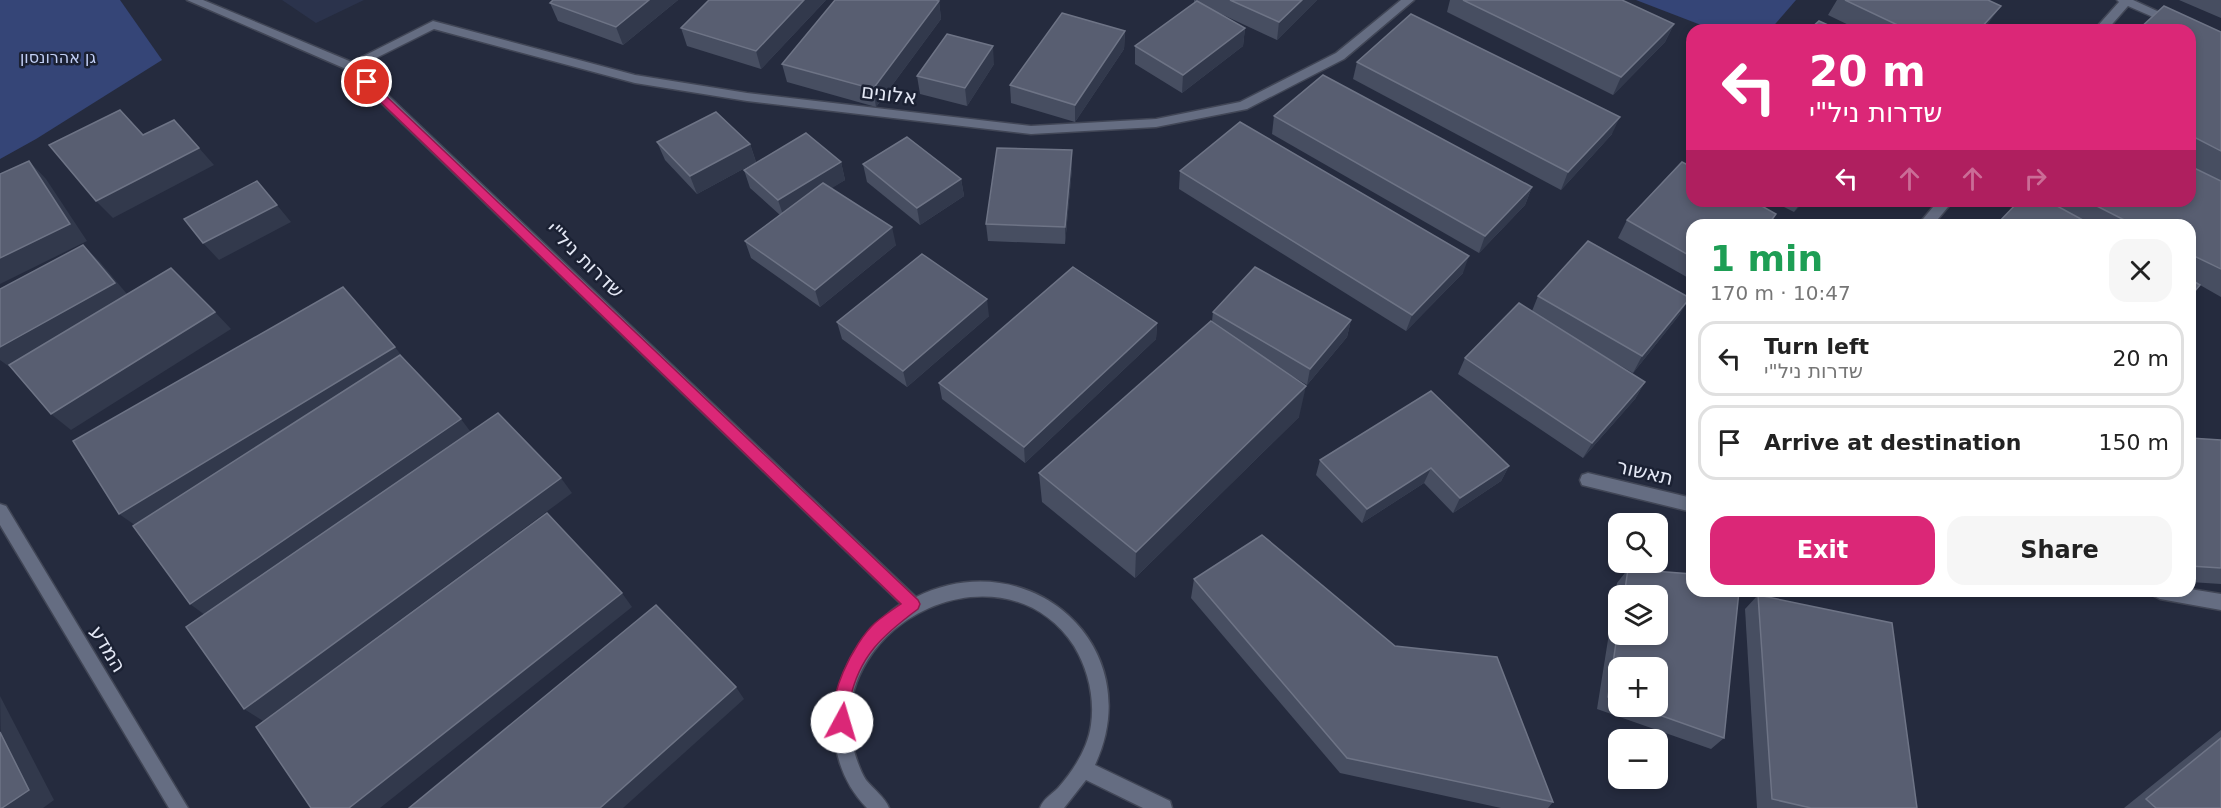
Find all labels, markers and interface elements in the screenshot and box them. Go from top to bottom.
text: 20 m [1809,47,1926,96]
park label: גן אהרונסון [20,48,96,67]
icon: left [1710,48,1788,126]
pin [341,56,392,107]
icon: arrive [350,65,383,98]
street label: אלונים [860,79,918,109]
text: שדרות ניל"י [1809,97,1942,128]
icon: left [1830,162,1863,195]
icon: ahead [1893,162,1926,195]
icon: ahead [1956,162,1989,195]
icon: right [2019,162,2052,195]
street label: שדרות ניל"י [541,217,629,303]
text: 1 min [1710,238,1823,279]
button: close [2109,239,2172,302]
text: 170 m · 10:47 [1710,281,1851,305]
text: Turn left [1764,334,1869,359]
icon: left [1713,342,1746,375]
text: 20 m [2113,346,2169,371]
text: שדרות ניל"י [1764,359,1863,383]
icon: arrive [1713,426,1746,459]
text: Arrive at destination [1764,430,2021,455]
text: 150 m [2099,430,2169,455]
street label: תאשור [1614,454,1676,490]
map controls [1608,513,1668,789]
button: search [1608,513,1668,573]
button: Exit [1710,516,1935,585]
button: Share [1947,516,2172,585]
button: layers [1608,585,1668,645]
street label: המדע [85,621,131,677]
button: + [1608,657,1668,717]
position arrow [810,690,874,754]
button: − [1608,729,1668,789]

